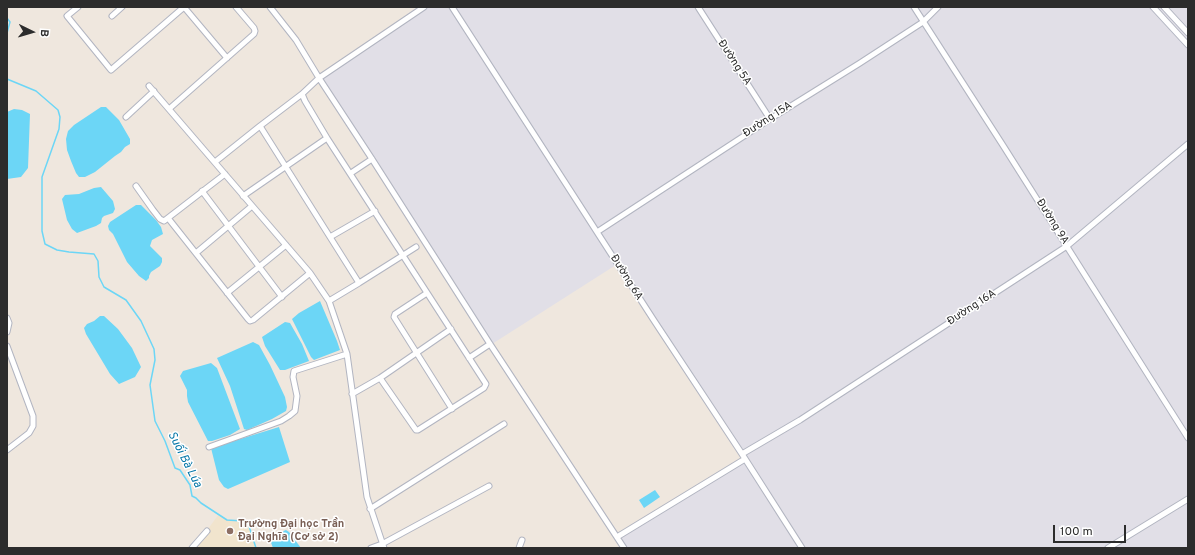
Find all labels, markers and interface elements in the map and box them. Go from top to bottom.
north arrow [12,12,52,52]
text: B [37,29,51,37]
street label: Đường 5A [714,38,754,88]
street label: Đường 15A [741,99,795,141]
street label: Đường 9A [1033,197,1071,247]
street label: Đường 6A [607,253,645,303]
street label: Đường 16A [945,287,999,329]
water label: Suối Bà Lúa [164,430,204,490]
scale bar [1055,517,1128,543]
place label: Trường Đại học Trần Đại Nghĩa (Cơ sở 2) [238,518,344,544]
text: 100 m [1060,524,1093,540]
marker: Trường Đại học Trần Đại Nghĩa (Cơ sở 2) [225,526,235,536]

